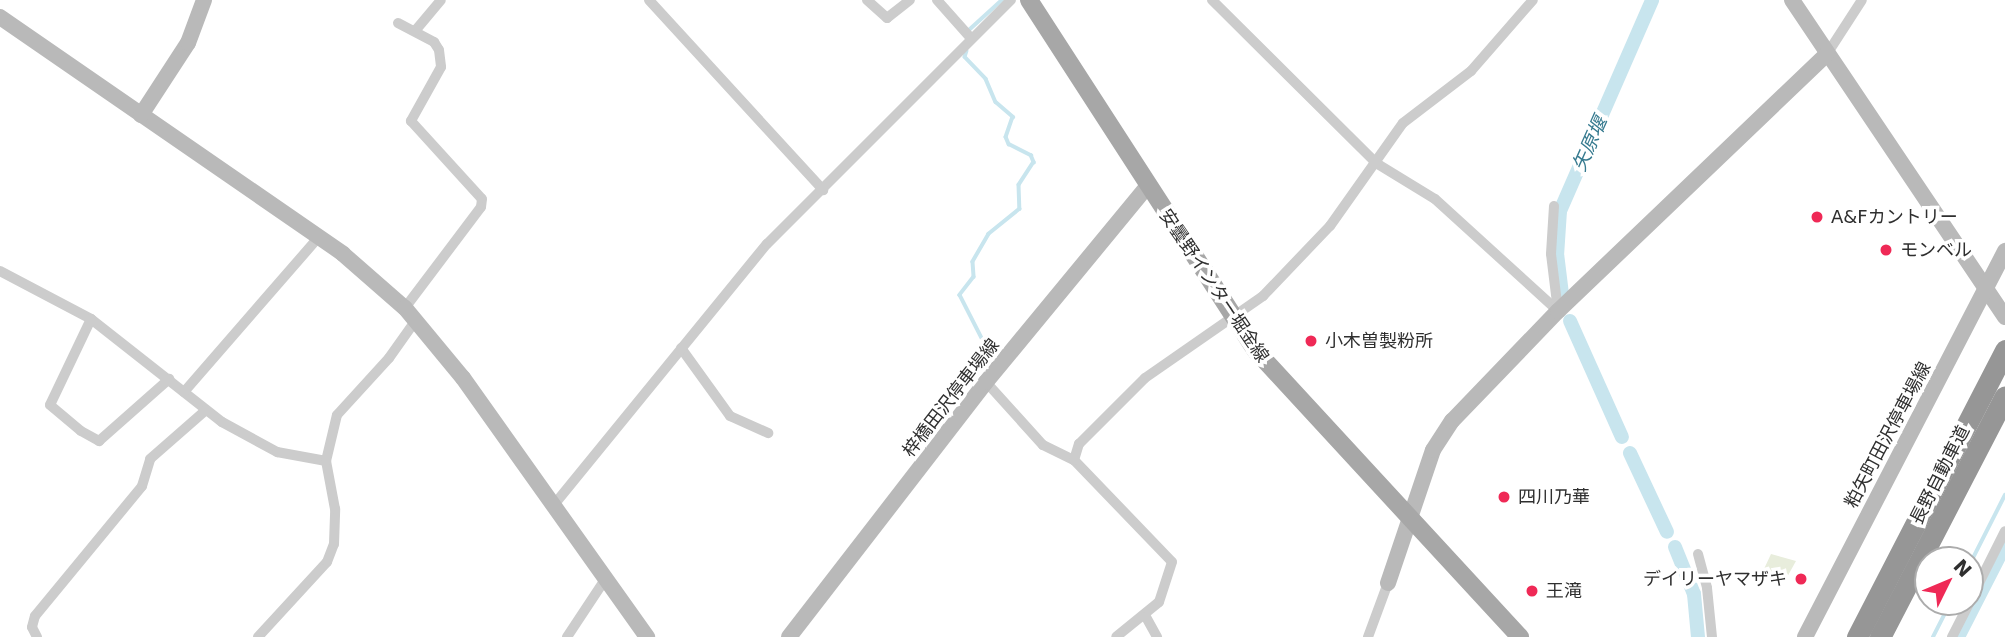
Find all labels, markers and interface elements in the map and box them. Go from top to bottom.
water label: 矢原堰 [1568,113,1612,175]
street label: 安曇野インター堀金線 [1155,205,1273,367]
place label: A&Fカントリー [1831,206,1958,228]
marker: A&Fカントリー [1809,209,1825,225]
place label: モンベル [1900,239,1972,261]
marker: モンベル [1878,242,1894,258]
place label: 小木曽製粉所 [1325,330,1433,352]
marker: 小木曽製粉所 [1303,333,1319,349]
street label: 梓橋田沢停車場線 [898,335,1004,461]
street label: 粕矢町田沢停車場線 [1840,358,1936,512]
street label: 長野自動車道 [1906,422,1974,528]
place label: 四川乃華 [1518,486,1590,508]
marker: 四川乃華 [1496,489,1512,505]
north arrow [1914,546,1984,616]
text: N [1949,555,1976,581]
place label: デイリーヤマザキ [1643,568,1787,590]
marker: デイリーヤマザキ [1793,571,1809,587]
place label: 王滝 [1546,580,1582,602]
marker: 王滝 [1524,583,1540,599]

